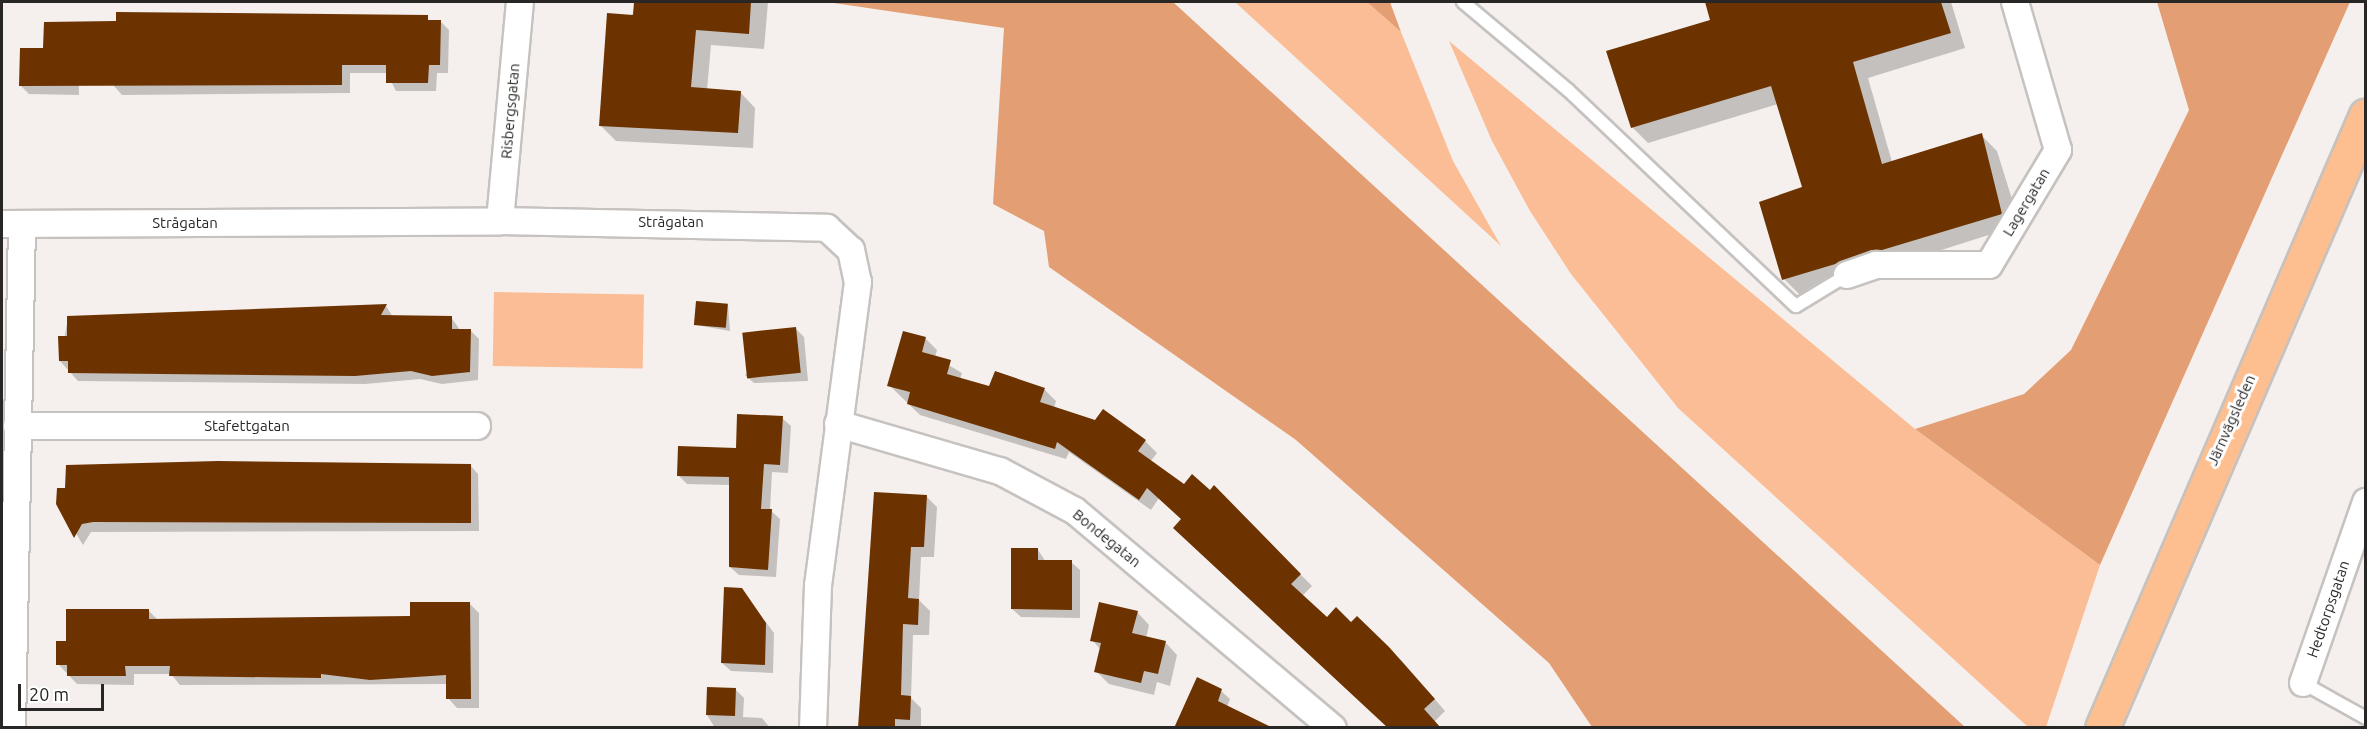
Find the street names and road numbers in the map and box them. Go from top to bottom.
street label: Risbergsgatan [497,62,523,160]
street label: Lagergatan [1999,165,2053,239]
street label: Strågatan [638,213,704,231]
street label: Strågatan [152,214,218,232]
street label: Järnvägsleden [2203,372,2259,468]
street label: Stafettgatan [204,417,290,435]
street label: Bondegatan [1069,505,1145,571]
street label: Hedtorpsgatan [2303,558,2353,660]

